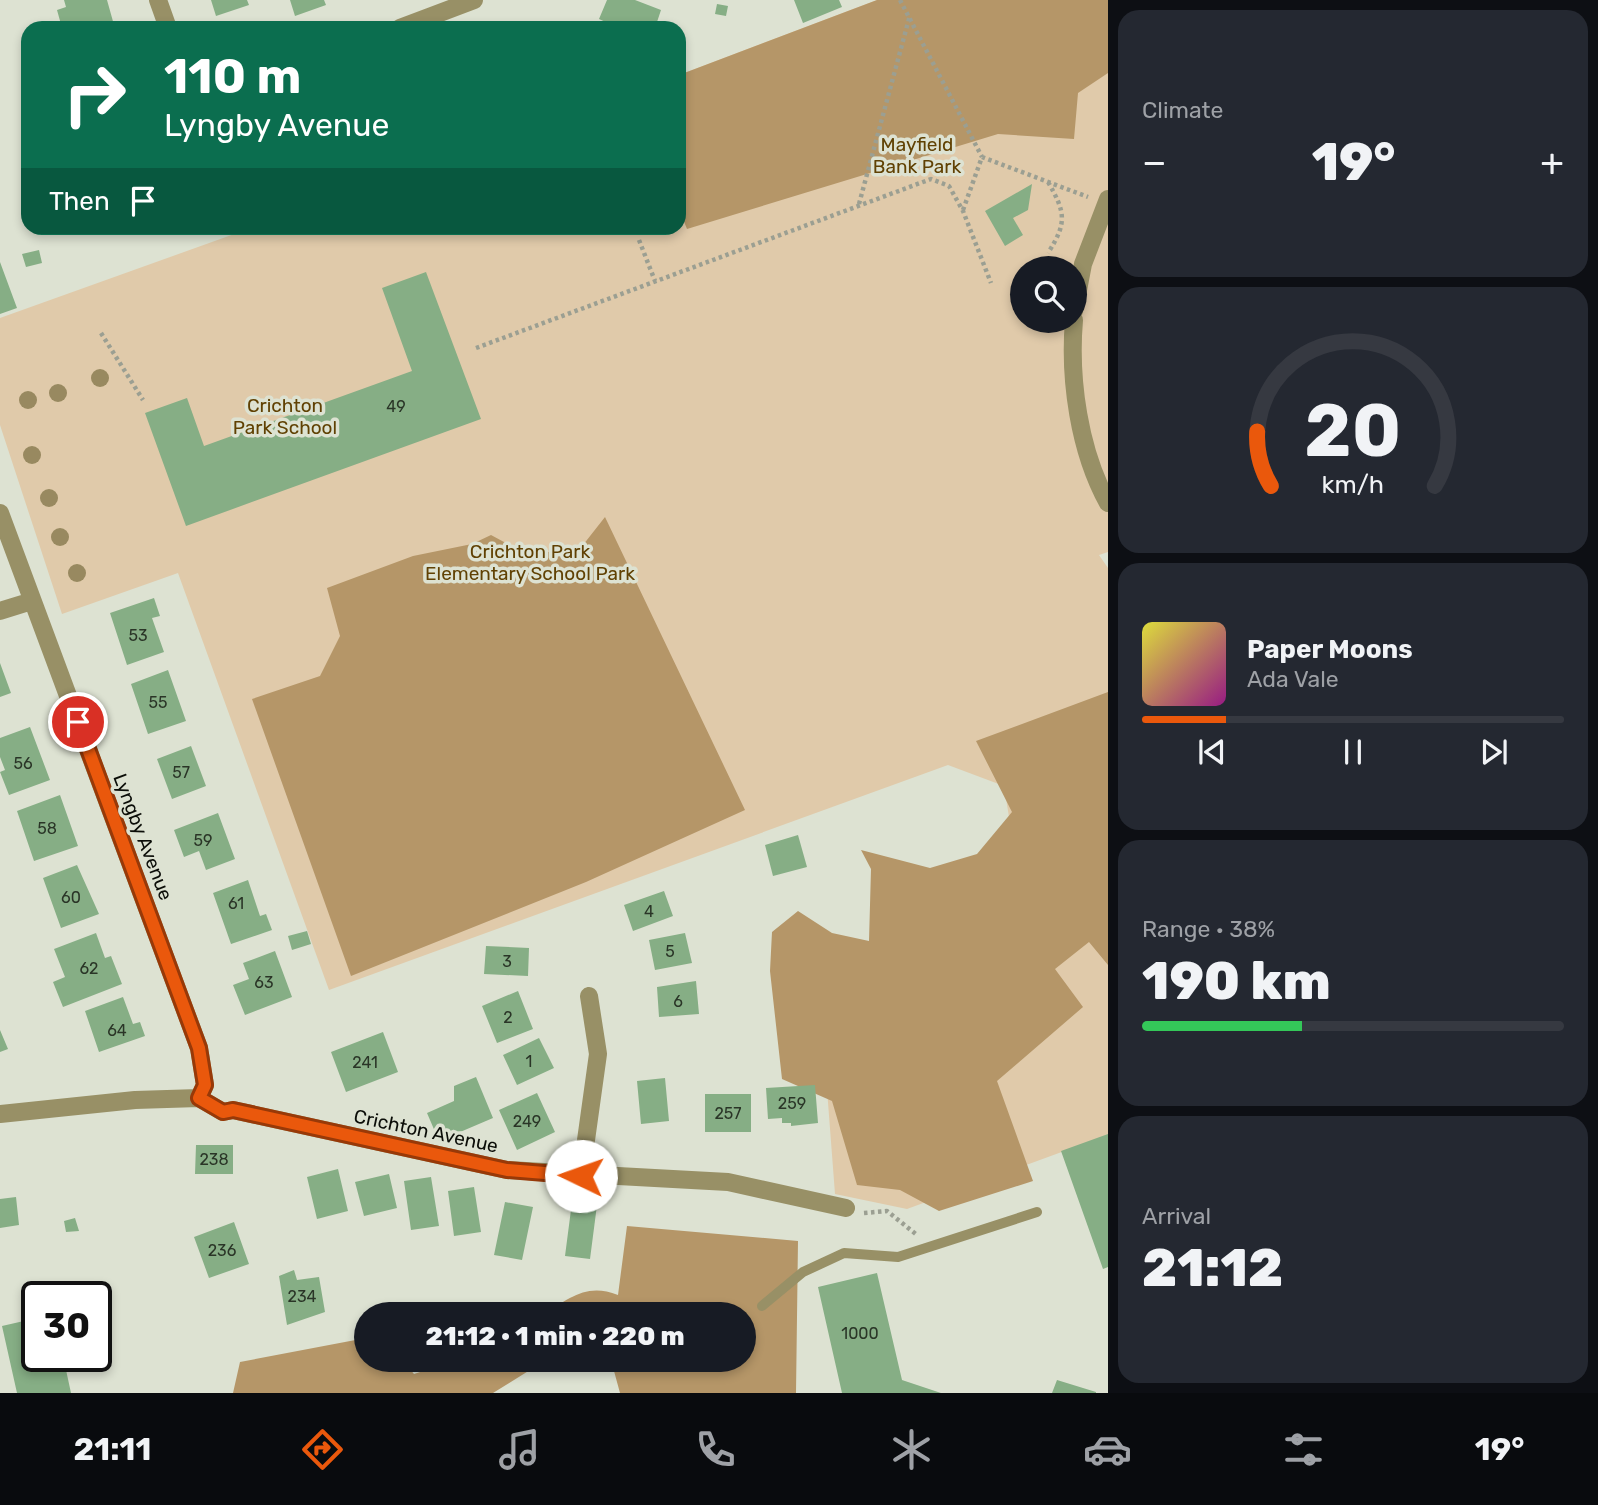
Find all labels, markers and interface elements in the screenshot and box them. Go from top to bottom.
text: 110 m [164,47,301,105]
icon: right [49,49,140,140]
text: Climate [1142,96,1223,124]
text: Lyngby Avenue [164,106,389,144]
text: 19° [1312,131,1395,193]
park label: Mayfield Bank Park [873,133,961,178]
text: − [1142,139,1167,185]
text: + [1540,139,1564,185]
icon: arrive [124,182,162,220]
text: Then [49,186,110,217]
map controls [1010,256,1087,333]
button: search [1010,256,1087,333]
text: 20 [1305,388,1401,474]
park label: Crichton Park School [233,394,337,439]
house number: 49 [386,397,406,416]
text: km/h [1322,470,1384,499]
park label: Crichton Park Elementary School Park [425,540,635,585]
house number: 53 [128,626,148,645]
text: Paper Moons [1247,634,1413,665]
text: Ada Vale [1247,665,1339,693]
pin [48,692,108,752]
house number: 55 [148,693,168,712]
icon: arrive [59,703,97,741]
icon: previous [1193,733,1231,771]
icon: pause [1334,733,1372,771]
icon: next [1475,733,1513,771]
house number: 56 [13,754,33,773]
house number: 57 [172,763,190,782]
street label: Lyngby Avenue [108,770,178,904]
house number: 58 [37,819,57,838]
house number: 59 [194,831,213,850]
house number: 60 [61,888,81,907]
house number: 61 [228,894,244,913]
house number: 4 [644,902,654,921]
text: Range · 38% [1142,915,1275,943]
house number: 5 [665,942,675,961]
text: 190 km [1142,950,1331,1012]
house number: 3 [502,952,512,971]
house number: 62 [79,959,99,978]
house number: 63 [254,973,274,992]
house number: 6 [673,992,683,1011]
house number: 2 [503,1008,513,1027]
house number: 64 [107,1021,127,1040]
house number: 1 [526,1052,532,1071]
house number: 241 [352,1053,378,1072]
house number: 259 [778,1094,806,1113]
street label: Crichton Avenue [352,1104,500,1158]
house number: 257 [714,1104,742,1123]
house number: 249 [513,1112,541,1131]
position arrow [544,1139,618,1213]
house number: 238 [199,1150,229,1169]
text: Arrival [1142,1202,1211,1230]
text: 21:12 [1142,1237,1283,1299]
house number: 236 [208,1241,237,1260]
speed limit sign: 30 [21,1281,112,1372]
house number: 234 [288,1287,317,1306]
text: 21:12 · 1 min · 220 m [425,1321,685,1352]
house number: 1000 [841,1324,879,1343]
icon: directions [298,1425,347,1474]
icon: music [495,1425,544,1474]
icon: phone [691,1425,740,1474]
icon: climate [887,1425,936,1474]
icon: car [1083,1425,1132,1474]
icon: filters [1279,1425,1328,1474]
text: 21:11 [74,1430,151,1468]
text: 19° [1475,1430,1524,1468]

